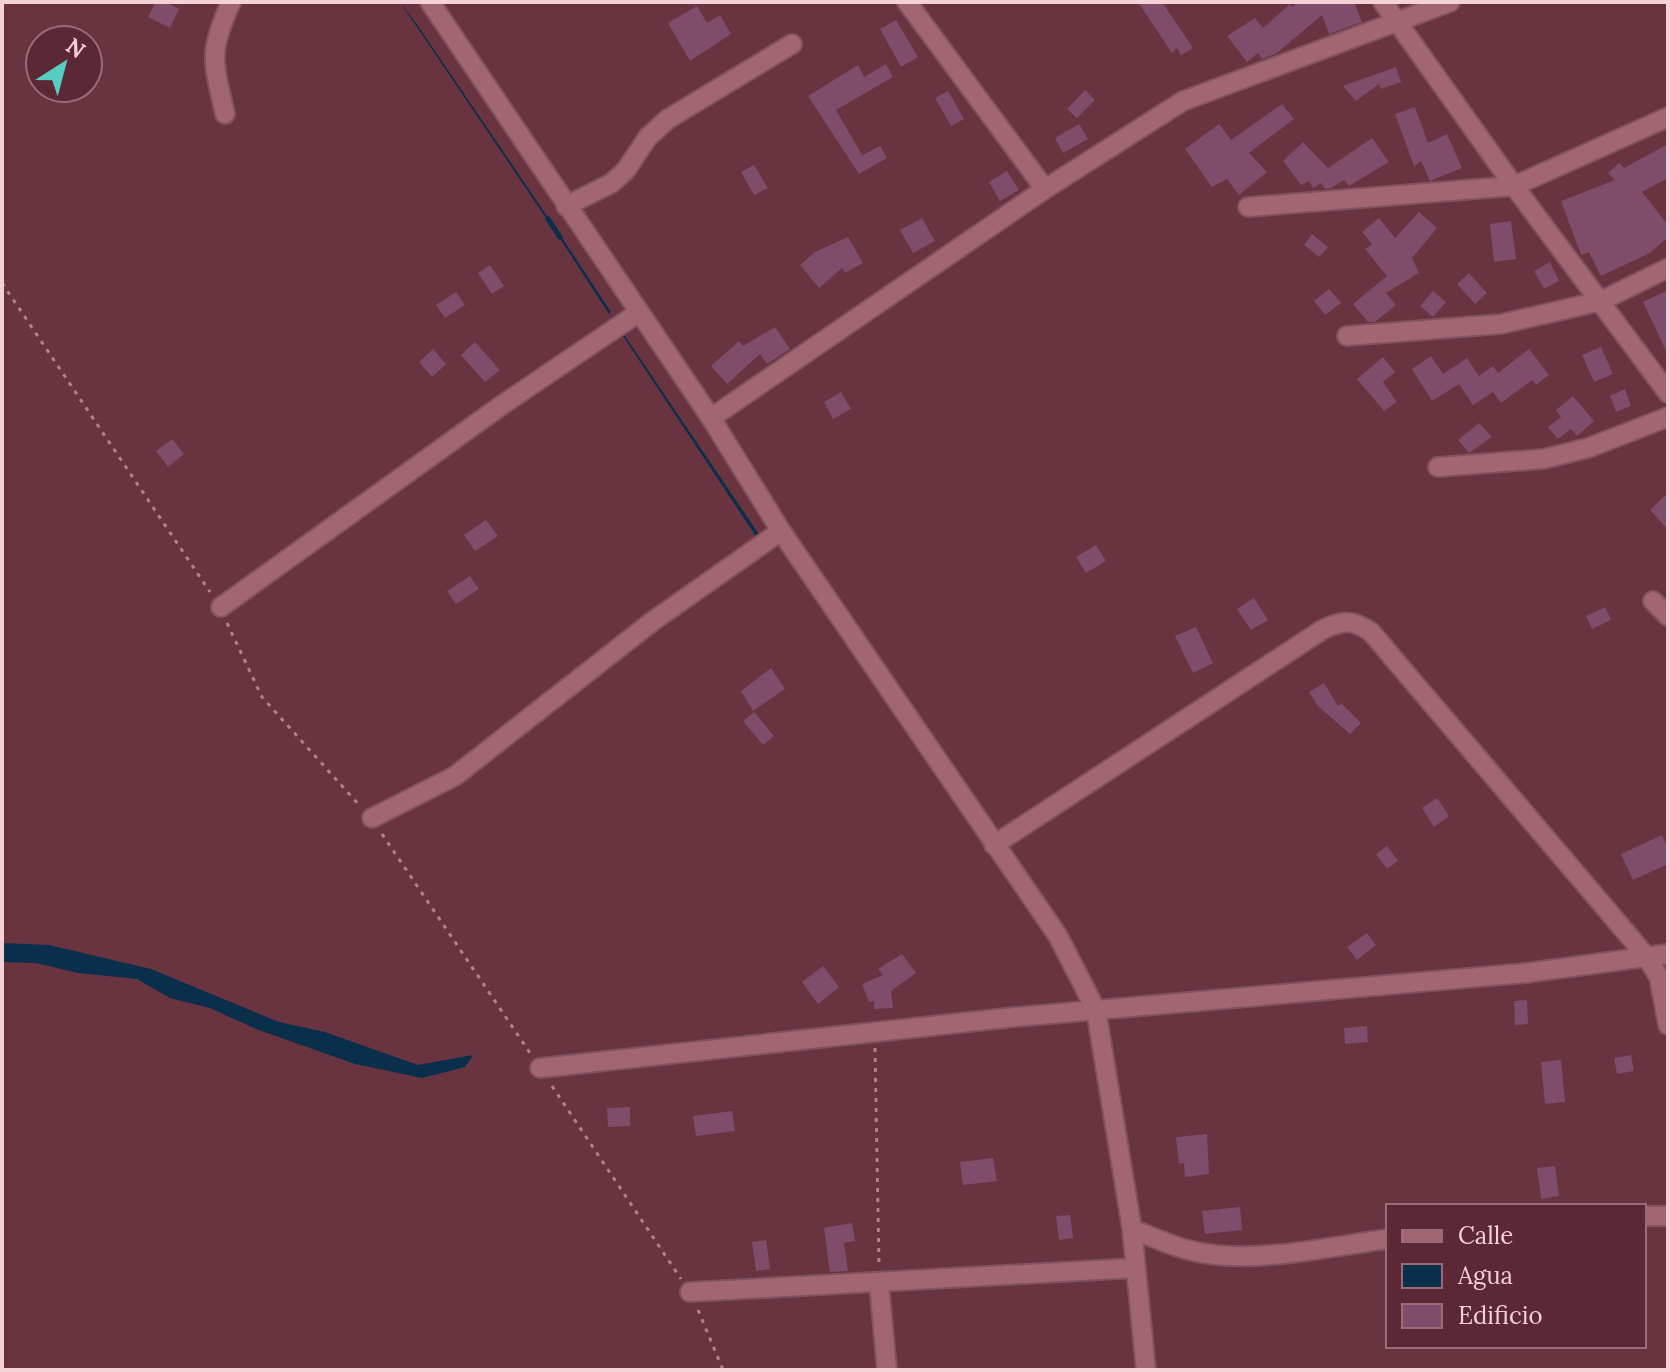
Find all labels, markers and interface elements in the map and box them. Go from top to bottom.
north arrow [24,24,104,104]
text: N [61,31,91,64]
legend [1386,1204,1646,1348]
text: Calle [1458,1220,1513,1251]
text: Agua [1457,1260,1513,1291]
text: Edificio [1458,1300,1543,1331]

